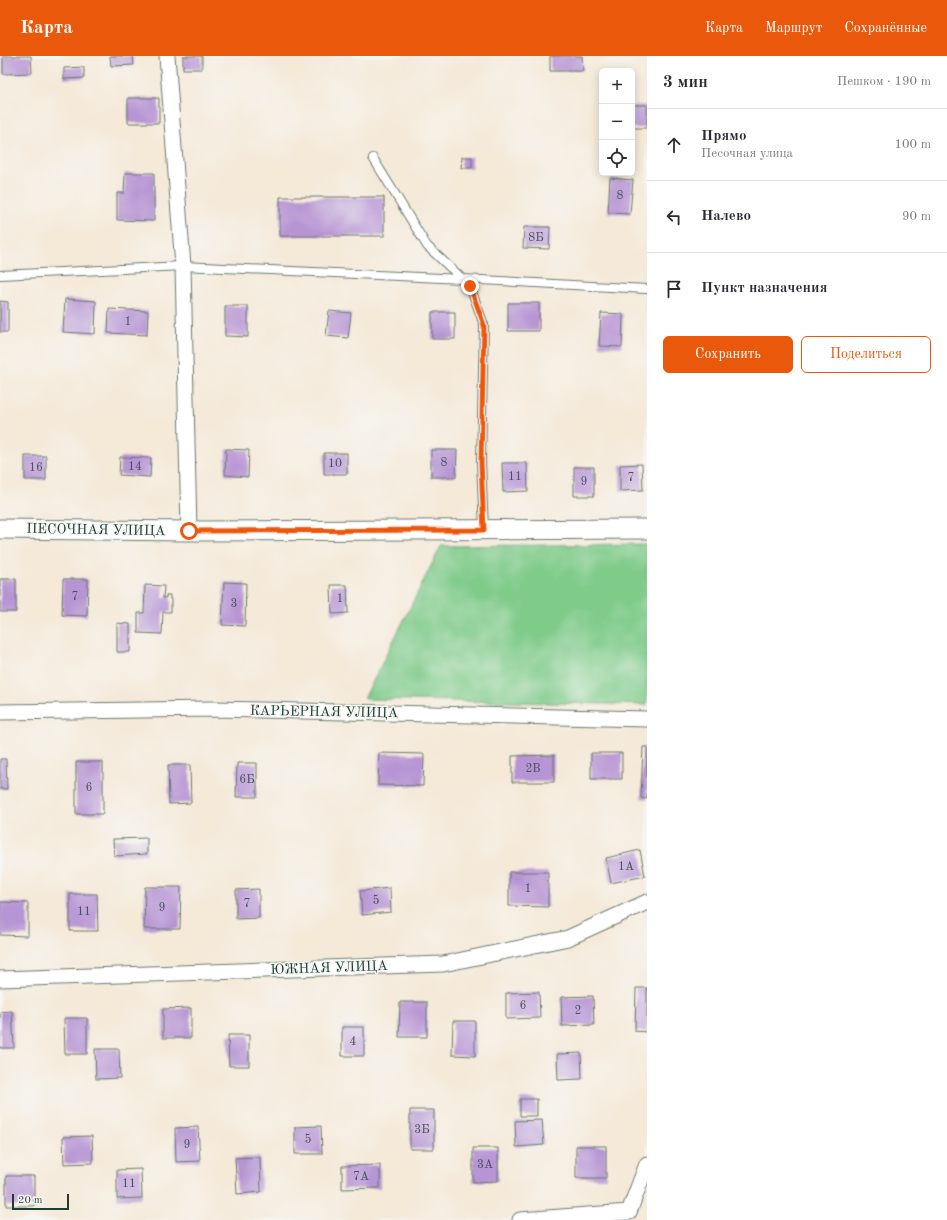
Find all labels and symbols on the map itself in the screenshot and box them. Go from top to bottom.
house number: 8 [617,190,624,202]
house number: 8Б [528,232,544,244]
route end [461,277,479,295]
house number: 1 [125,316,131,328]
house number: 8 [441,457,448,469]
house number: 10 [328,458,342,470]
house number: 14 [128,461,142,473]
house number: 16 [29,462,43,474]
house number: 11 [508,471,522,483]
house number: 7 [628,472,634,484]
house number: 9 [581,476,587,488]
street label: ПЕСОЧНАЯ УЛИЦА [26,522,166,538]
route start [180,522,198,540]
house number: 7 [72,591,78,603]
house number: 1 [337,593,343,605]
house number: 3 [231,598,237,610]
street label: КАРЬЕРНАЯ УЛИЦА [250,704,399,720]
house number: 2В [525,763,541,775]
house number: 6Б [239,774,255,786]
house number: 6 [86,782,93,794]
house number: 1А [618,861,634,873]
house number: 1 [525,883,531,895]
house number: 5 [373,894,380,907]
house number: 7 [244,898,250,910]
house number: 9 [159,902,165,914]
house number: 11 [77,906,91,918]
street label: ЮЖНАЯ УЛИЦА [270,959,388,977]
house number: 6 [520,1000,527,1012]
house number: 2 [575,1005,581,1017]
house number: 4 [350,1036,357,1048]
house number: 3Б [414,1124,430,1136]
house number: 5 [305,1133,312,1146]
house number: 9 [184,1139,190,1151]
house number: 3А [477,1159,493,1171]
house number: 7А [353,1171,369,1183]
house number: 11 [122,1178,136,1190]
scale bar [12,1192,69,1211]

